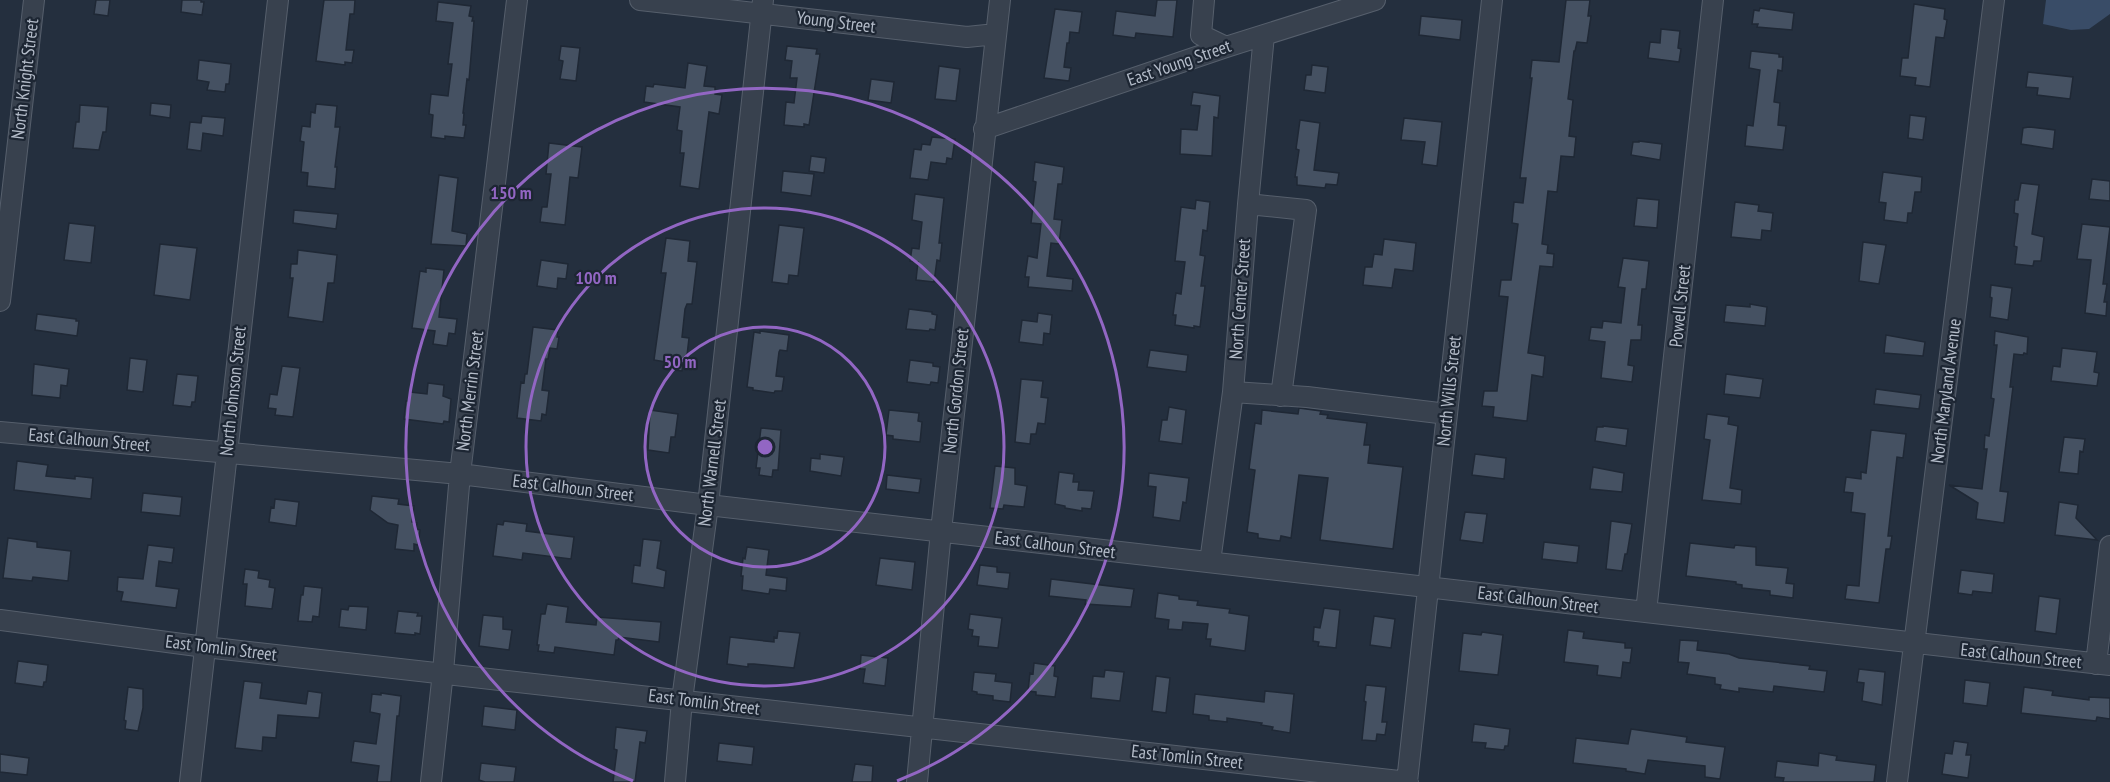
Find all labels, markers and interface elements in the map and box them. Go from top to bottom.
street label: Young Street [795,5,877,38]
street label: North Knight Street [6,17,43,141]
street label: East Young Street [1124,34,1234,91]
text: 150 m [490,181,532,204]
street label: North Center Street [1224,238,1255,360]
street label: Powell Street [1664,264,1695,348]
text: 100 m [575,266,617,289]
street label: North Maryland Avenue [1925,317,1966,465]
street label: North Johnson Street [214,325,251,457]
street label: North Gordon Street [938,327,974,455]
street label: North Merrin Street [451,329,488,452]
street label: North Wills Street [1431,335,1466,447]
text: 50 m [664,350,696,373]
street label: North Warnell Street [692,398,731,528]
street label: East Calhoun Street [27,423,151,456]
centre of rings [755,437,775,457]
street label: East Calhoun Street [511,469,635,506]
street label: East Calhoun Street [993,526,1117,563]
street label: East Calhoun Street [1476,581,1600,618]
street label: East Tomlin Street [164,629,278,666]
street label: East Calhoun Street [1959,638,2083,673]
street label: East Tomlin Street [647,683,761,720]
street label: East Tomlin Street [1130,739,1244,774]

